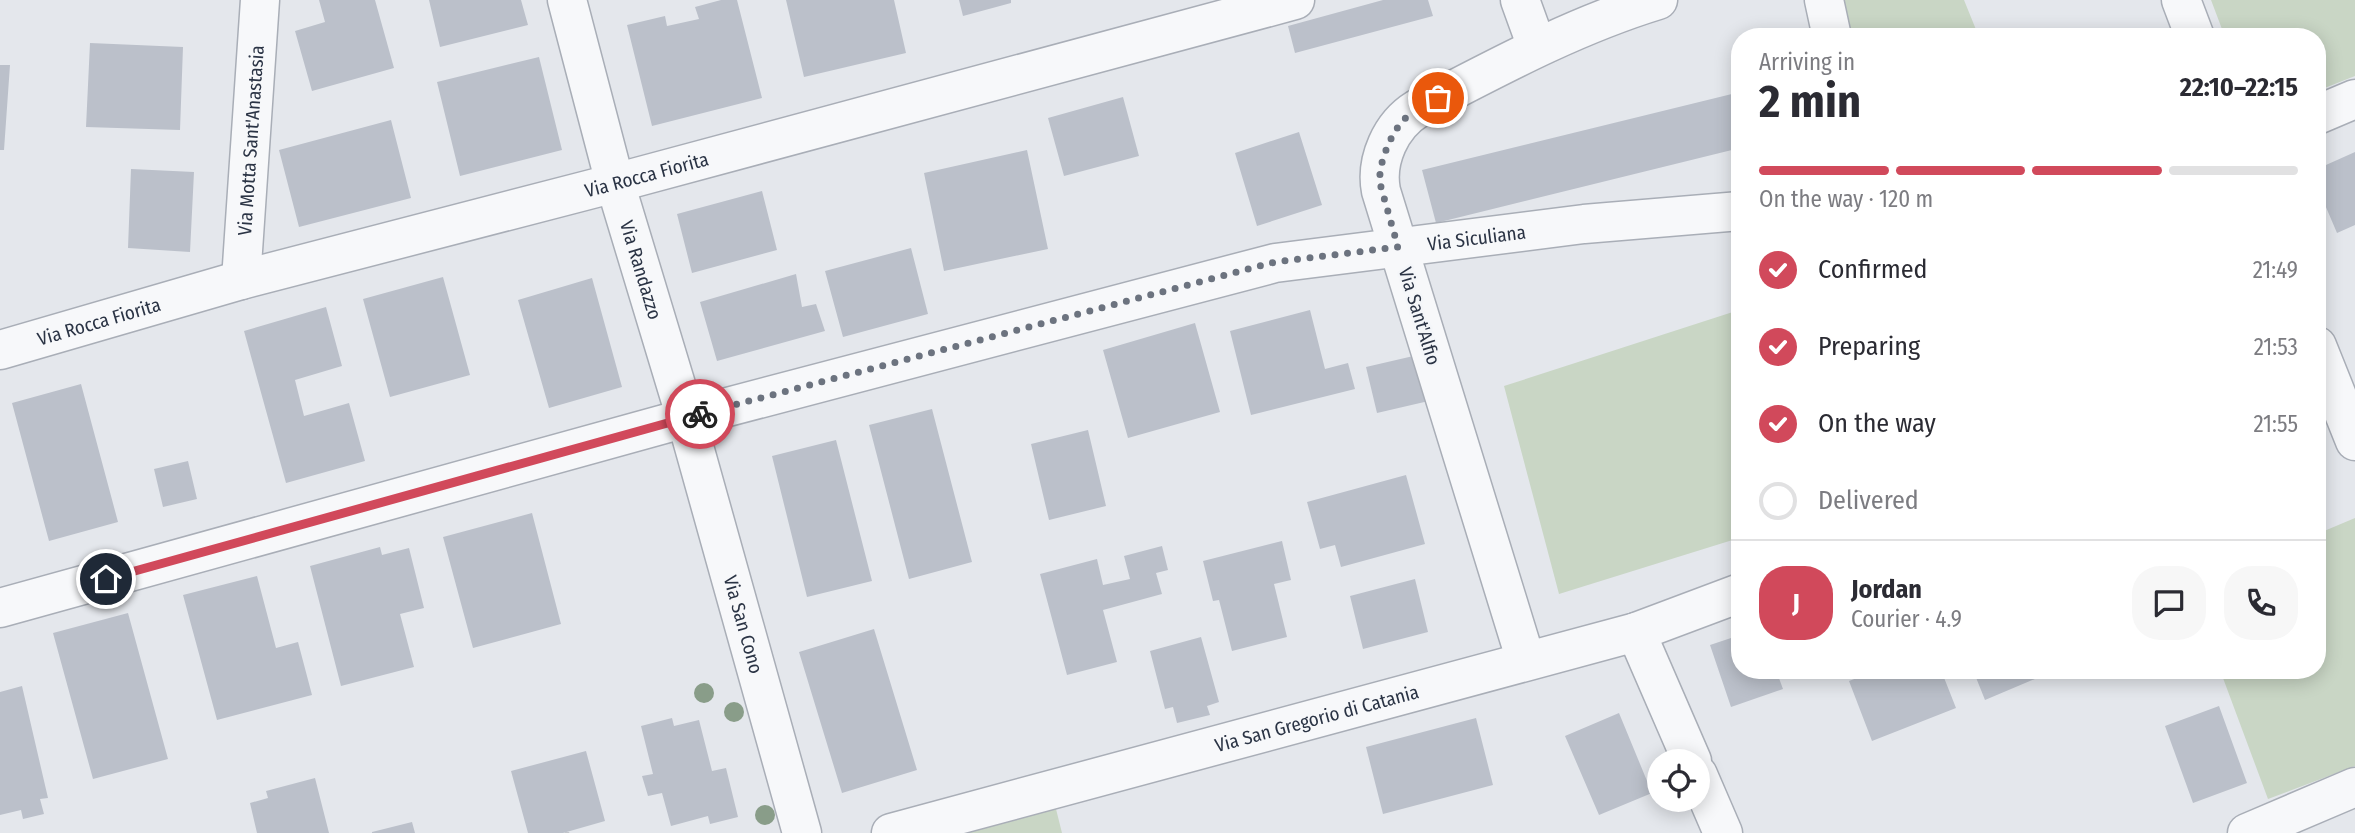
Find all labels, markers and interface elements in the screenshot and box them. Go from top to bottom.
street label: Via Motta Sant'Anastasia [233,44,269,236]
text: Arriving in [1759,48,1855,76]
pin [1408,68,1468,128]
text: 22:10–22:15 [2180,72,2298,103]
text: 2 min [1759,74,1861,129]
icon: bag [1419,79,1457,117]
street label: Via Rocca Fiorita [582,147,711,202]
text: On the way · 120 m [1759,185,1933,213]
street label: Via Randazzo [615,218,667,322]
street label: Via Siculiana [1426,220,1527,256]
icon: check [1759,251,1797,289]
text: Confirmed [1818,254,1928,285]
text: 21:49 [2253,256,2298,284]
street label: Via Sant'Alfio [1394,264,1445,368]
street label: Via Rocca Fiorita [35,293,163,351]
icon: check [1759,328,1797,366]
text: Preparing [1818,331,1920,362]
text: 21:53 [2254,333,2298,361]
courier [665,379,735,449]
icon: bike [681,395,719,433]
icon: check [1759,405,1797,443]
text: On the way [1818,408,1936,439]
text: 21:55 [2253,410,2298,438]
text: Delivered [1818,485,1919,516]
pin [76,549,136,609]
icon: home [87,560,125,598]
button: chat [2132,566,2206,640]
button: phone [2224,566,2298,640]
street label: Via San Cono [719,573,768,676]
text: Jordan [1851,574,1922,605]
text: J [1792,588,1800,619]
text: Courier · 4.9 [1851,605,1962,633]
street label: Via San Gregorio di Catania [1212,680,1421,757]
map controls [1647,749,1710,812]
button: locate [1647,749,1710,812]

